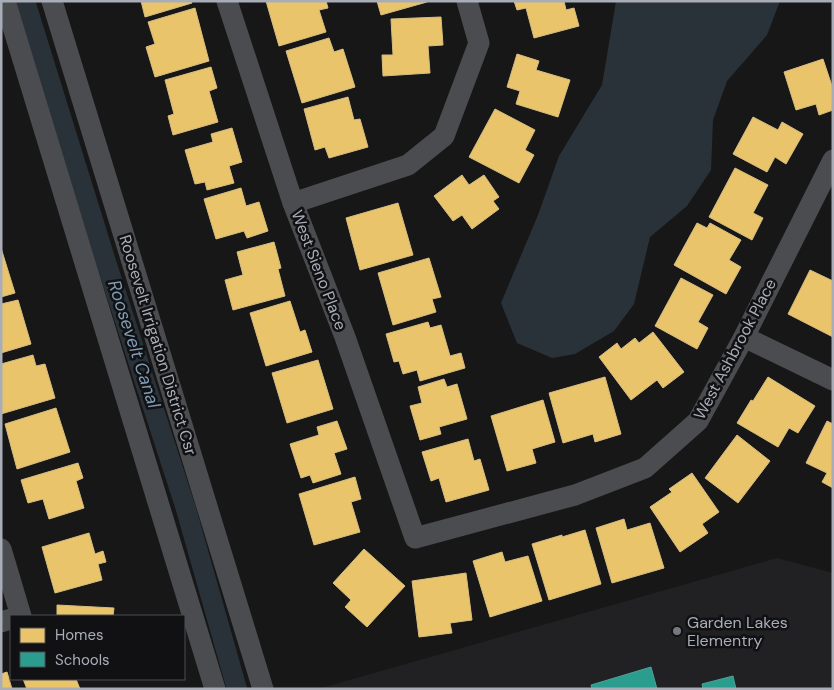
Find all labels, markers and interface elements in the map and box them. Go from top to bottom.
street label: West Sieno Place [286,207,352,333]
street label: Roosevelt Irrigation District Csr [114,232,202,458]
street label: West Ashbrook Place [689,275,781,423]
water label: Roosevelt Canal [102,277,166,412]
place label: Garden Lakes Elementry [687,612,788,651]
legend [10,615,185,680]
text: Homes [55,625,104,645]
marker: Garden Lakes Elementry [671,625,683,637]
text: Schools [55,650,110,670]

